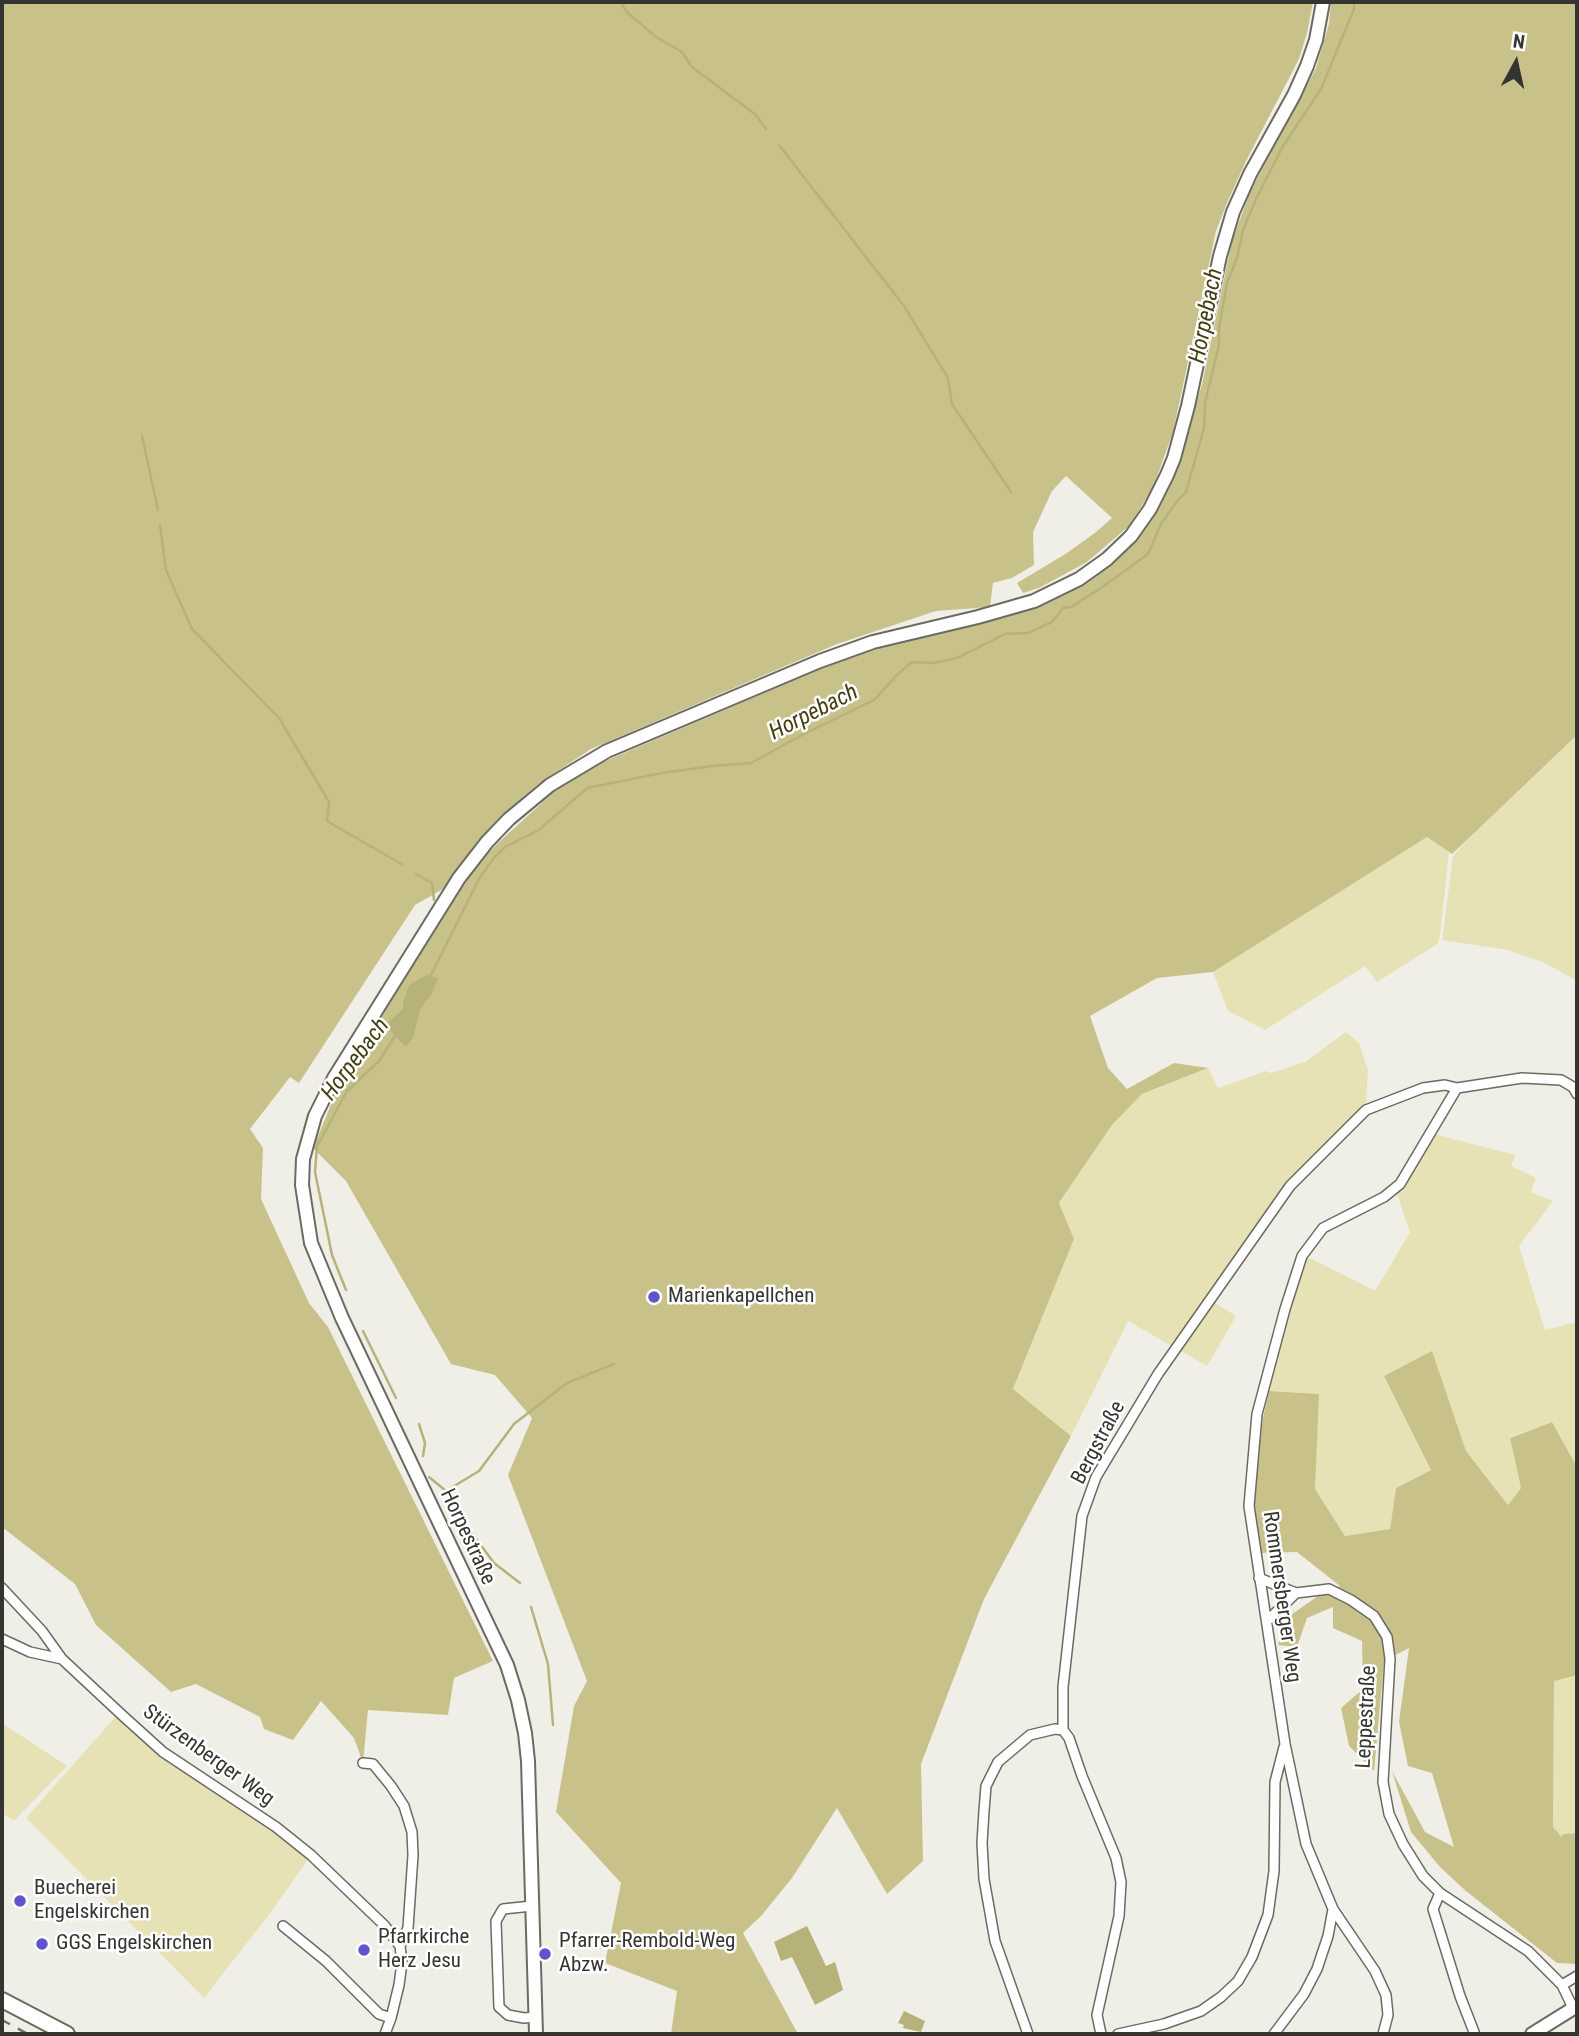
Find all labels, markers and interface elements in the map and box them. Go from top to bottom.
north arrow [1481,28,1551,98]
text: N [1512,30,1526,54]
water label: Horpebach [1184,266,1230,366]
water label: Horpebach [765,679,863,747]
water label: Horpebach [316,1013,396,1107]
place label: Marienkapellchen [668,1284,814,1310]
marker: Marienkapellchen [646,1289,662,1305]
street label: Bergstraße [1067,1397,1131,1489]
street label: Horpestraße [434,1485,500,1589]
street label: Rommersberger Weg [1256,1510,1306,1684]
street label: Leppestraße [1352,1665,1382,1769]
street label: Stürzenberger Weg [137,1700,279,1812]
place label: Buecherei Engelskirchen [34,1876,150,1926]
marker: Buecherei Engelskirchen [12,1893,28,1909]
place label: Pfarrkirche Herz Jesu [378,1925,469,1975]
place label: Pfarrer-Rembold-Weg Abzw. [559,1929,735,1979]
place label: GGS Engelskirchen [56,1931,212,1957]
marker: GGS Engelskirchen [34,1936,50,1952]
marker: Pfarrkirche Herz Jesu [356,1942,372,1958]
marker: Pfarrer-Rembold-Weg Abzw. [537,1946,553,1962]

